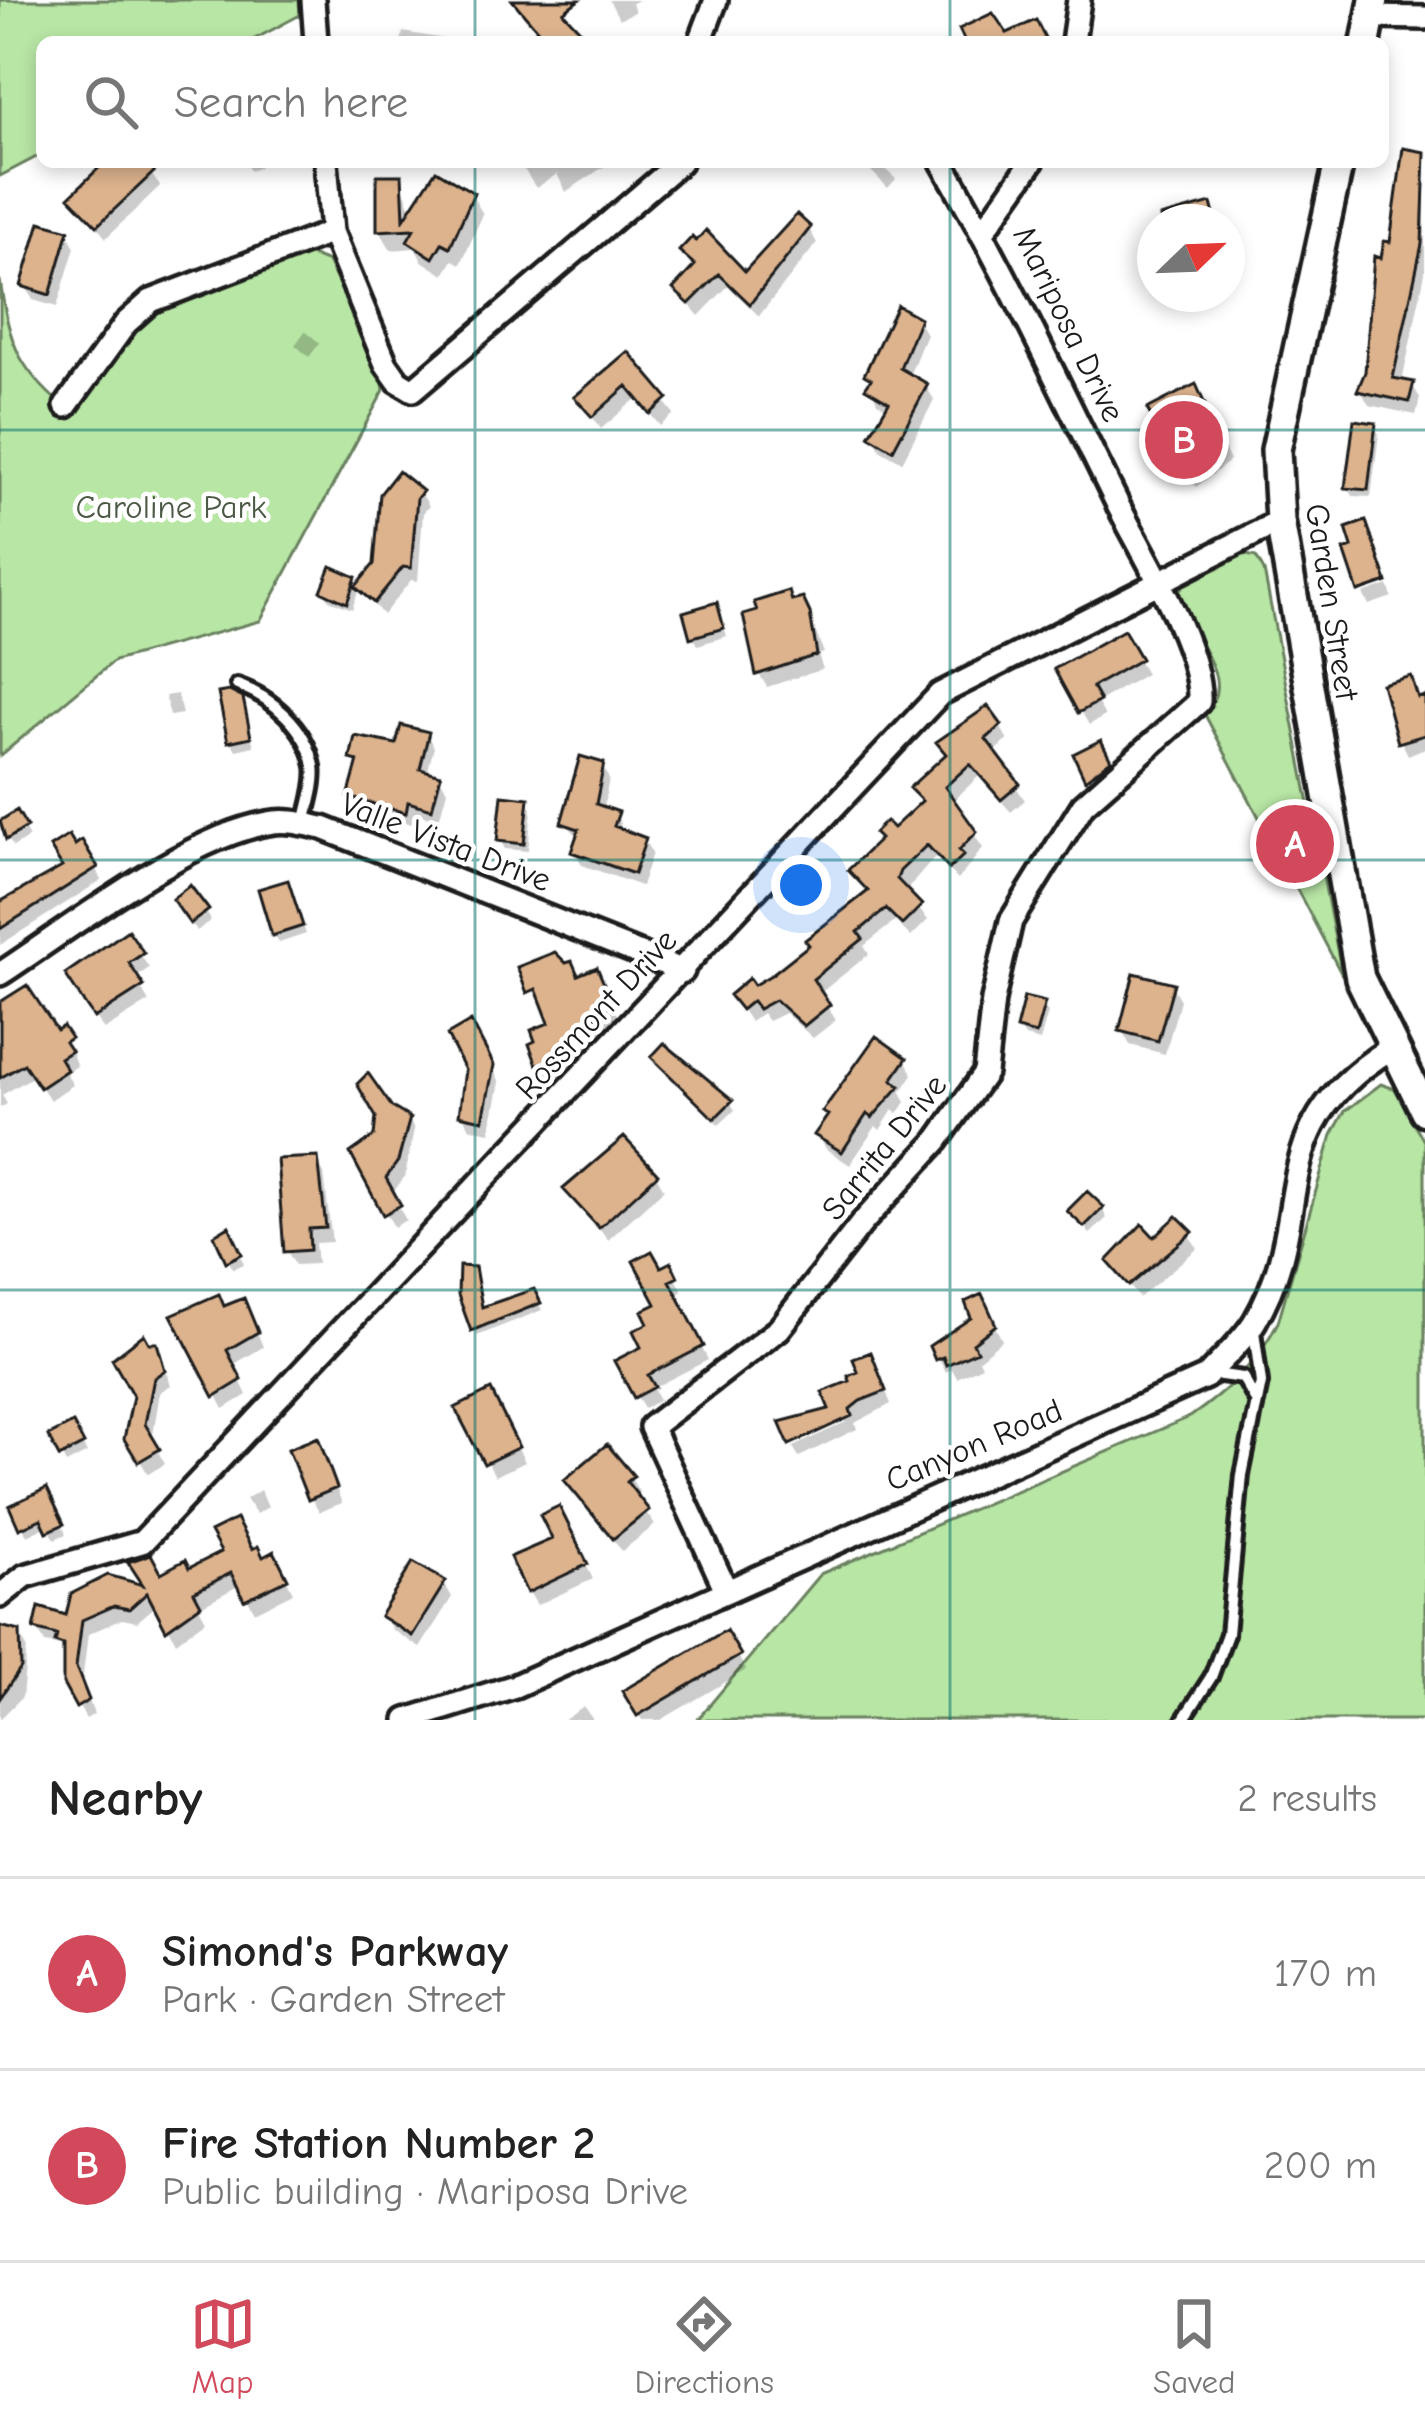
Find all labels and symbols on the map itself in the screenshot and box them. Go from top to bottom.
north arrow [1137,204,1245,312]
street label: Mariposa Drive [1005,220,1133,428]
pin: B [1145,395,1223,485]
park label: Caroline Park [75,488,267,526]
street label: Garden Street [1298,501,1367,705]
street label: Valle Vista Drive [336,785,556,899]
pin: A [1256,799,1334,889]
your location [771,855,831,915]
street label: Rossmont Drive [508,921,684,1107]
street label: Sarrita Drive [814,1066,954,1228]
street label: Canyon Road [880,1391,1068,1499]

